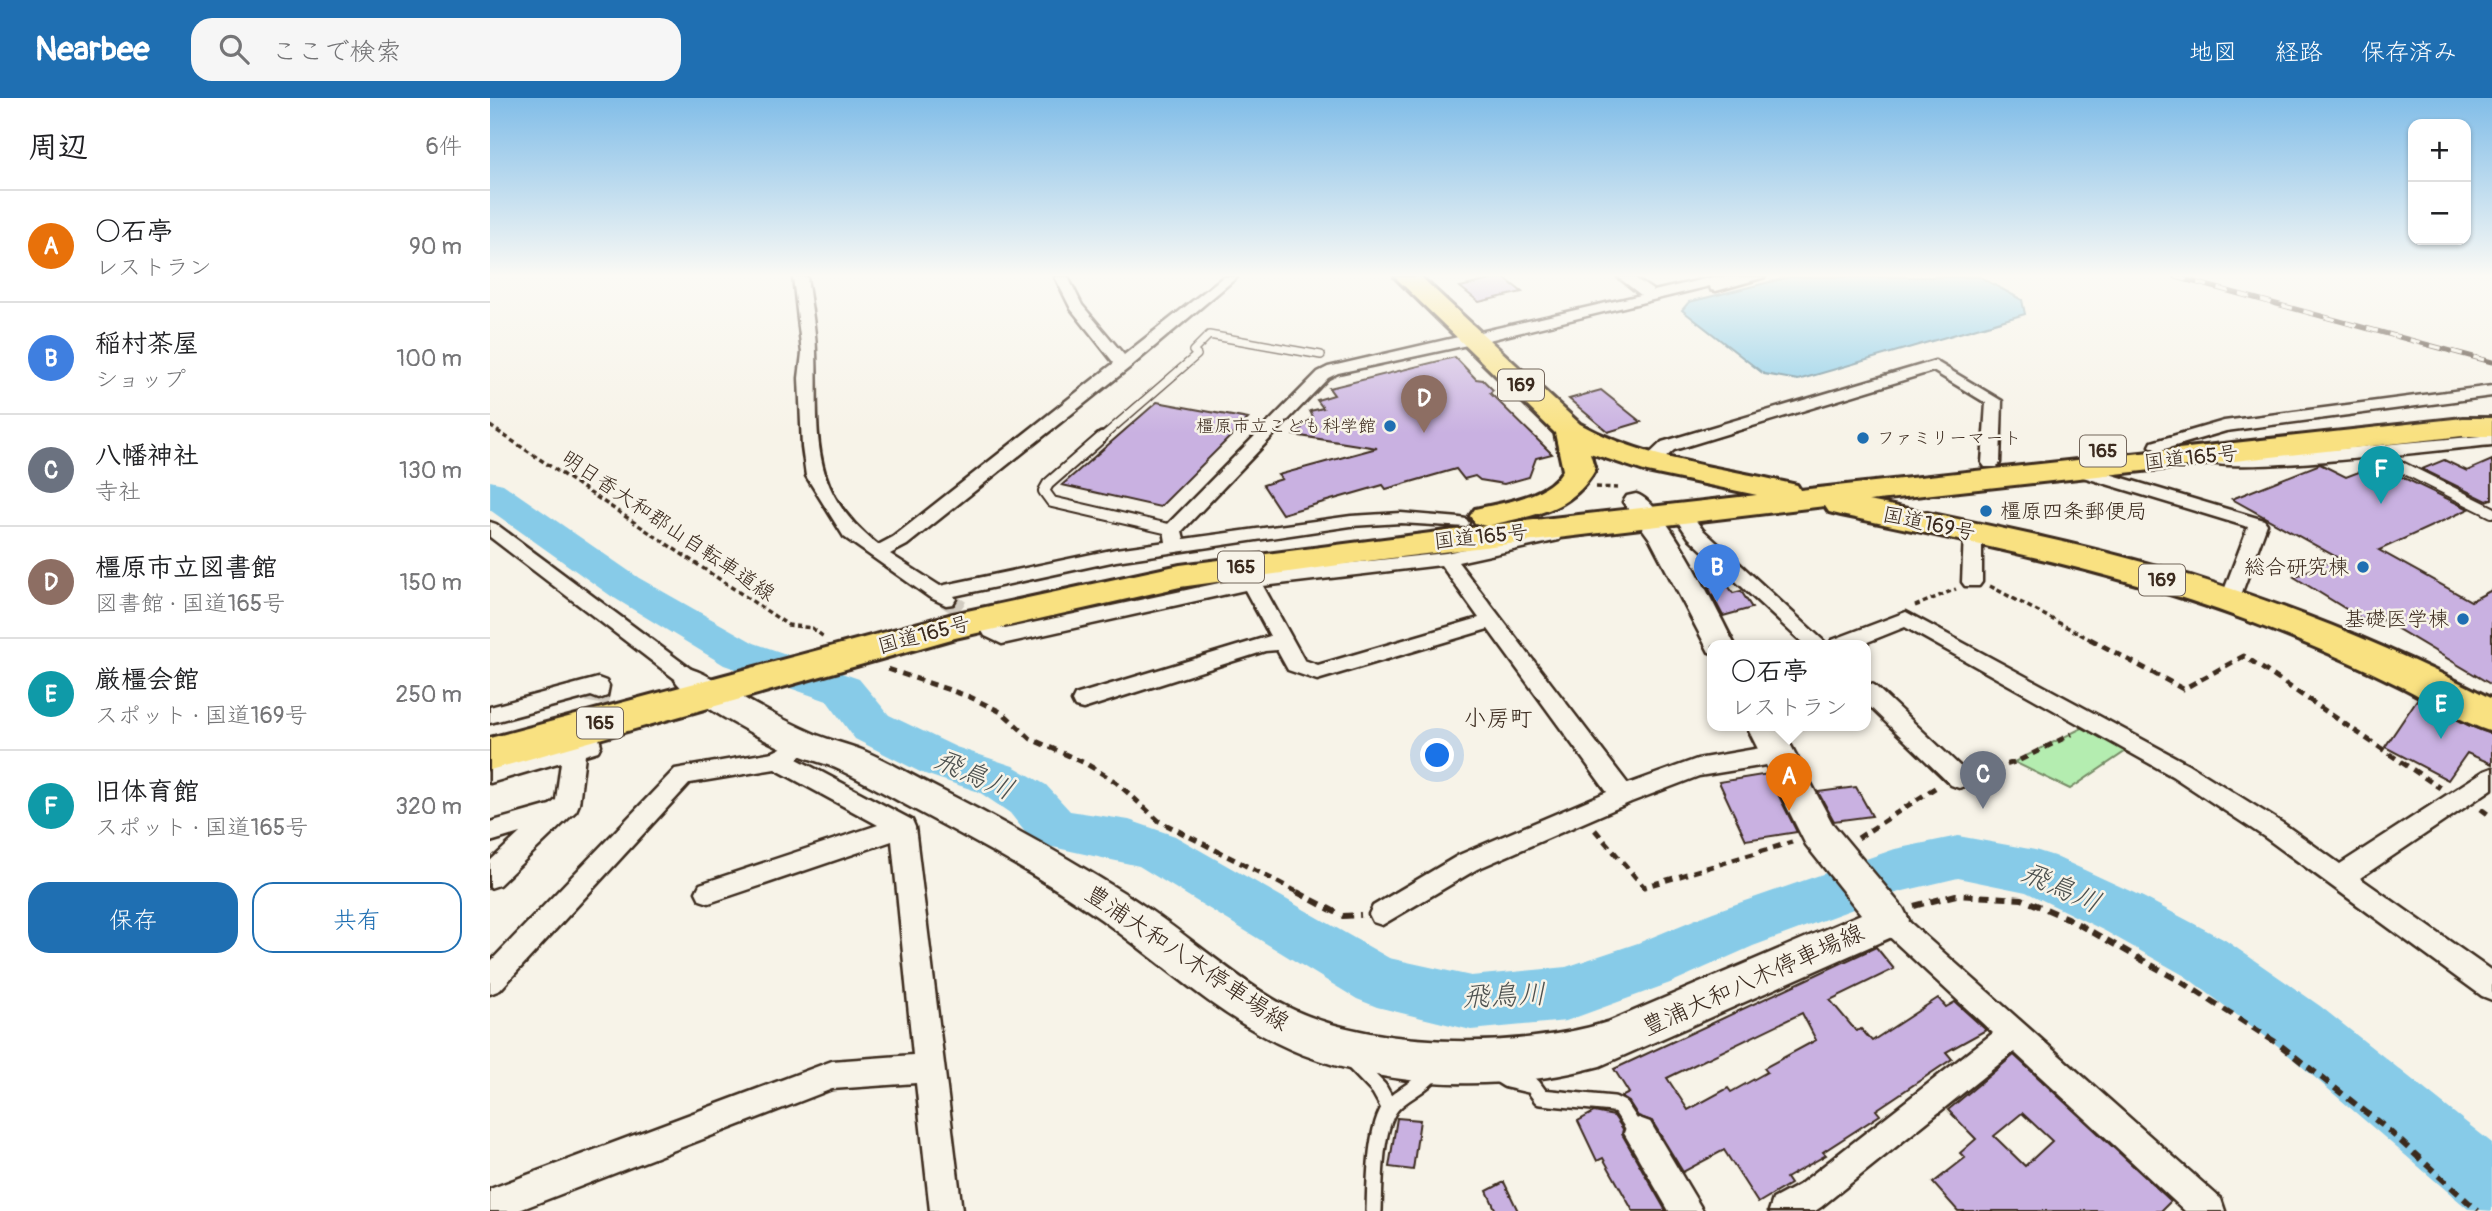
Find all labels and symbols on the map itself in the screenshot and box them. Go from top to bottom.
road number: 169 [1498,370,1544,400]
pin: D [1401,375,1447,433]
place label: 橿原市立こども科学館 [1196,415,1376,438]
marker: 橿原市立こども科学館 [1382,418,1398,434]
place label: ファミリーマート [1877,427,2021,450]
marker: ファミリーマート [1855,430,1871,446]
road number: 165 [2080,436,2126,466]
street label: 国道165号 [2142,440,2240,476]
street label: 明日香大和郡山自転車道線 [556,444,780,608]
pin: F [2358,446,2404,504]
place label: 橿原四条郵便局 [2000,498,2147,525]
street label: 国道169号 [1880,501,1978,547]
marker: 橿原四条郵便局 [1978,503,1994,519]
street label: 国道165号 [1432,519,1530,555]
pin: B [1694,544,1740,602]
road number: 165 [1218,552,1264,582]
place label: 総合研究棟 [2244,554,2349,581]
marker: 総合研究棟 [2355,559,2371,575]
road number: 169 [2139,565,2185,596]
place label: 基礎医学棟 [2344,606,2449,633]
street label: 国道165号 [875,610,973,660]
marker: 基礎医学棟 [2455,611,2471,627]
pin: E [2418,681,2464,739]
district label: 小房町 [1464,704,1533,733]
road number: 165 [577,708,623,738]
your location [1420,738,1454,772]
water label: 飛鳥川 [929,742,1019,808]
pin: C [1960,751,2006,809]
pin: A [1766,753,1812,811]
water label: 飛鳥川 [2016,855,2106,921]
street label: 豊浦大和八木停車場線 [1079,879,1295,1037]
street label: 豊浦大和八木停車場線 [1637,918,1869,1042]
water label: 飛鳥川 [1461,977,1547,1015]

